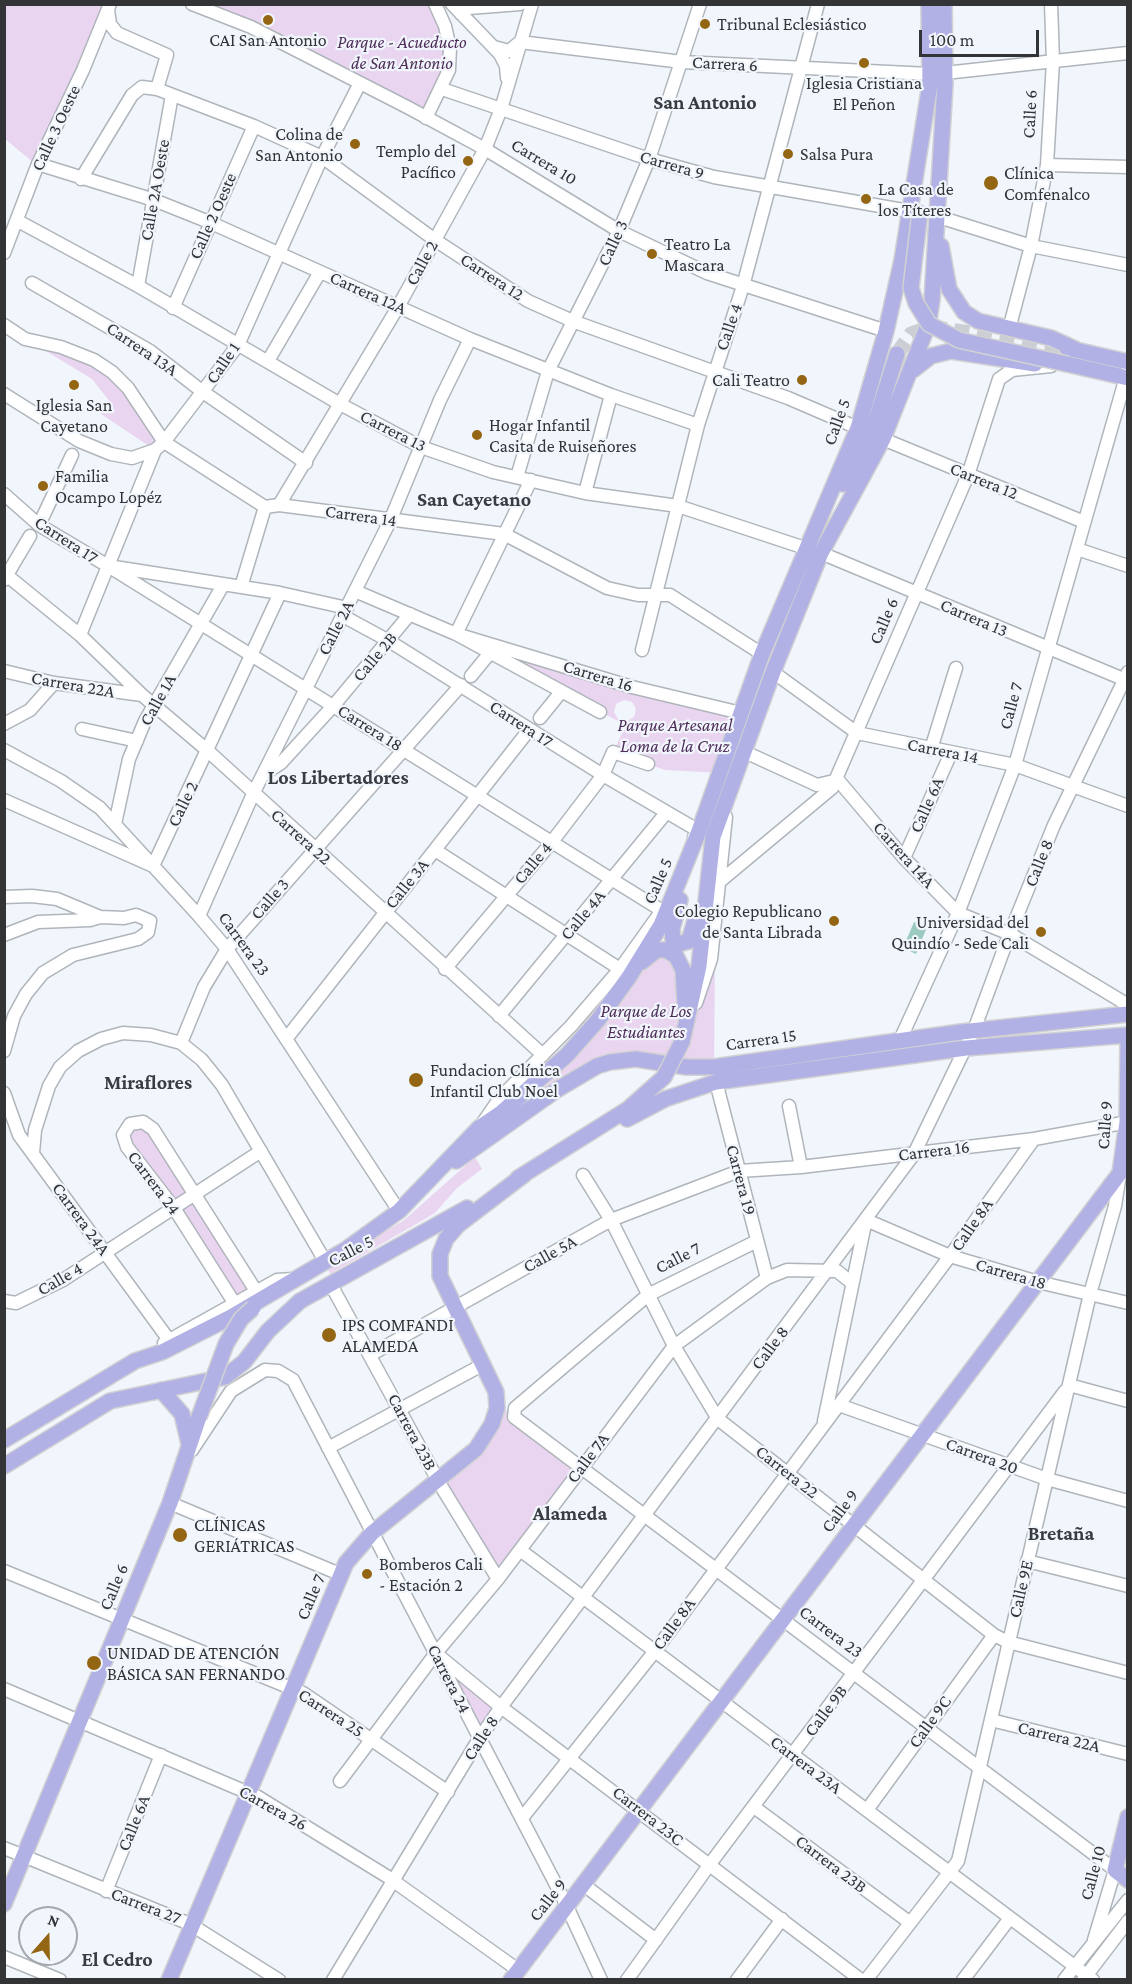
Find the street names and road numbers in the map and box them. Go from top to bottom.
street label: Carrera 6 [691,51,759,77]
street label: Calle 3 Oeste [27,82,85,174]
street label: Calle 6 [1018,89,1042,139]
street label: Carrera 10 [507,134,581,190]
street label: Calle 2A Oeste [135,138,175,242]
street label: Carrera 9 [637,146,707,184]
street label: Calle 2 Oeste [184,169,242,263]
street label: Calle 3 [593,217,633,269]
street label: Calle 2 [401,237,443,289]
street label: Carrera 12 [456,248,528,306]
street label: Carrera 12A [326,267,410,319]
street label: Calle 4 [711,300,747,354]
street label: Carrera 13A [102,317,182,381]
street label: Calle 1 [201,338,245,388]
street label: Calle 5 [819,396,855,448]
street label: Carrera 13 [356,405,430,457]
street label: Carrera 12 [947,458,1021,504]
street label: Carrera 14 [324,500,398,532]
street label: Carrera 17 [30,512,102,568]
street label: Calle 6 [865,594,903,648]
street label: Carrera 13 [937,594,1011,642]
street label: Calle 2A [313,597,359,659]
street label: Calle 2B [348,628,402,686]
street label: Carrera 16 [560,655,636,697]
street label: Carrera 22A [30,667,116,703]
street label: Calle 1A [135,670,181,730]
street label: Calle 7 [994,680,1028,732]
street label: Carrera 17 [485,696,557,752]
street label: Carrera 18 [333,700,407,756]
street label: Carrera 14 [906,734,980,768]
street label: Calle 6A [905,774,949,836]
street label: Calle 2 [163,778,203,830]
street label: Carrera 22 [266,804,336,870]
street label: Carrera 14A [868,817,940,893]
street label: Calle 8 [1020,836,1058,890]
street label: Calle 4 [509,837,557,889]
street label: Calle 3A [380,855,434,913]
street label: Calle 5 [639,855,677,907]
street label: Calle 3 [246,874,294,924]
street label: Calle 4A [556,885,610,945]
street label: Carrera 23 [213,908,275,980]
street label: Carrera 15 [724,1024,798,1056]
street label: Calle 9 [1093,1100,1117,1150]
street label: Carrera 16 [897,1136,971,1166]
street label: Carrera 19 [721,1142,761,1218]
street label: Carrera 24 [123,1147,185,1219]
street label: Carrera 24A [47,1178,115,1260]
street label: Calle 8A [946,1194,998,1256]
street label: Calle 5 [325,1230,377,1272]
street label: Calle 5A [519,1230,581,1278]
street label: Calle 7 [652,1238,704,1278]
street label: Carrera 18 [973,1254,1049,1294]
street label: Calle 4 [33,1257,87,1301]
street label: Calle 8 [747,1322,793,1374]
street label: Carrera 23B [383,1390,441,1474]
street label: Calle 7A [562,1429,614,1487]
street label: Carrera 20 [943,1433,1021,1479]
street label: Carrera 22 [751,1441,823,1503]
street label: Calle 9 [817,1485,863,1537]
street label: Calle 9E [1004,1558,1038,1620]
street label: Calle 6 [95,1560,133,1614]
street label: Calle 7 [292,1571,330,1623]
street label: Calle 8A [648,1594,700,1654]
street label: Carrera 23 [795,1601,867,1663]
street label: Carrera 24 [422,1641,476,1717]
street label: Calle 9B [800,1681,852,1741]
street label: Carrera 25 [294,1684,368,1742]
street label: Calle 9C [904,1692,956,1752]
street label: Calle 8 [459,1711,503,1765]
street label: Carrera 22A [1016,1716,1102,1758]
street label: Carrera 23A [766,1731,846,1799]
street label: Carrera 26 [235,1780,311,1836]
street label: Carrera 23C [608,1781,688,1851]
street label: Calle 6A [113,1792,155,1854]
street label: Carrera 23B [791,1830,871,1898]
street label: Calle 10 [1075,1843,1111,1903]
street label: Calle 9 [524,1874,572,1926]
street label: Carrera 27 [108,1883,184,1929]

